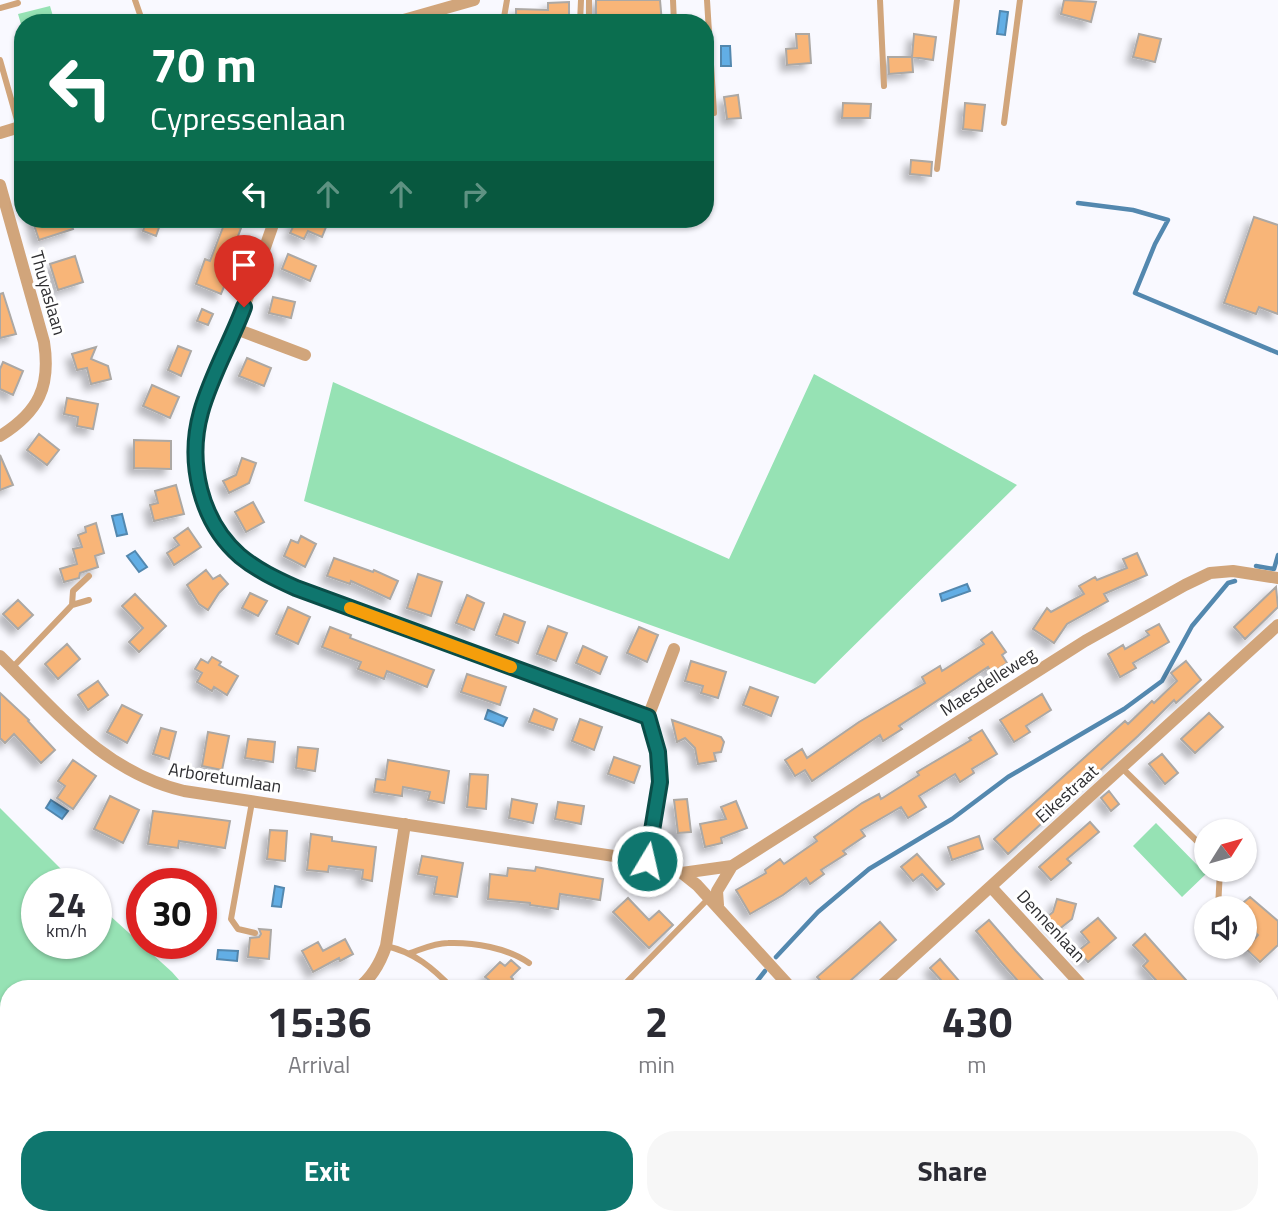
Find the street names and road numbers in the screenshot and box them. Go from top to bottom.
street label: Thuyaslaan [24,248,73,338]
street label: Maesdelleweg [934,640,1041,723]
street label: Arboretumlaan [167,755,283,800]
street label: Eikestraat [1029,758,1105,829]
street label: Dennenlaan [1011,883,1092,968]

